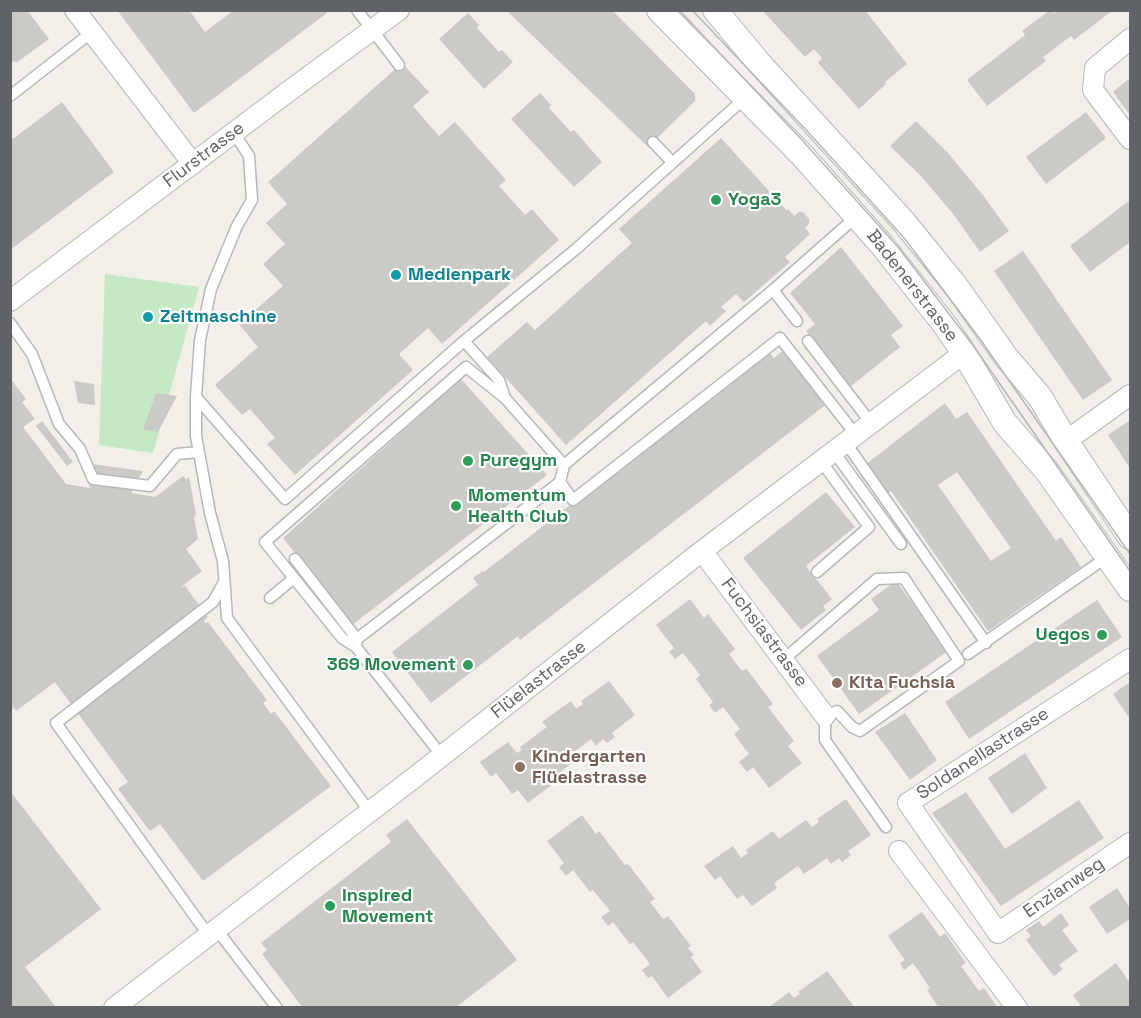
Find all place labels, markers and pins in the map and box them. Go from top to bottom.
place label: Yoga3 [728,189,781,211]
marker: Yoga3 [709,193,723,207]
place label: Medienpark [408,264,511,286]
marker: Medienpark [389,268,403,282]
place label: Zeitmaschine [160,306,277,328]
marker: Zeitmaschine [141,310,155,324]
place label: Puregym [480,450,557,472]
marker: Puregym [461,454,475,468]
place label: Momentum Health Club [468,485,568,528]
marker: Momentum Health Club [449,499,463,513]
place label: Uegos [1036,624,1090,646]
marker: Uegos [1095,628,1109,642]
place label: 369 Movement [327,654,456,676]
marker: 369 Movement [461,658,475,672]
place label: Kita Fuchsia [849,672,955,694]
marker: Kita Fuchsia [830,676,844,690]
place label: Kindergarten Flüelastrasse [532,746,647,789]
marker: Kindergarten Flüelastrasse [513,760,527,774]
place label: Inspired Movement [342,885,433,928]
marker: Inspired Movement [323,899,337,913]

